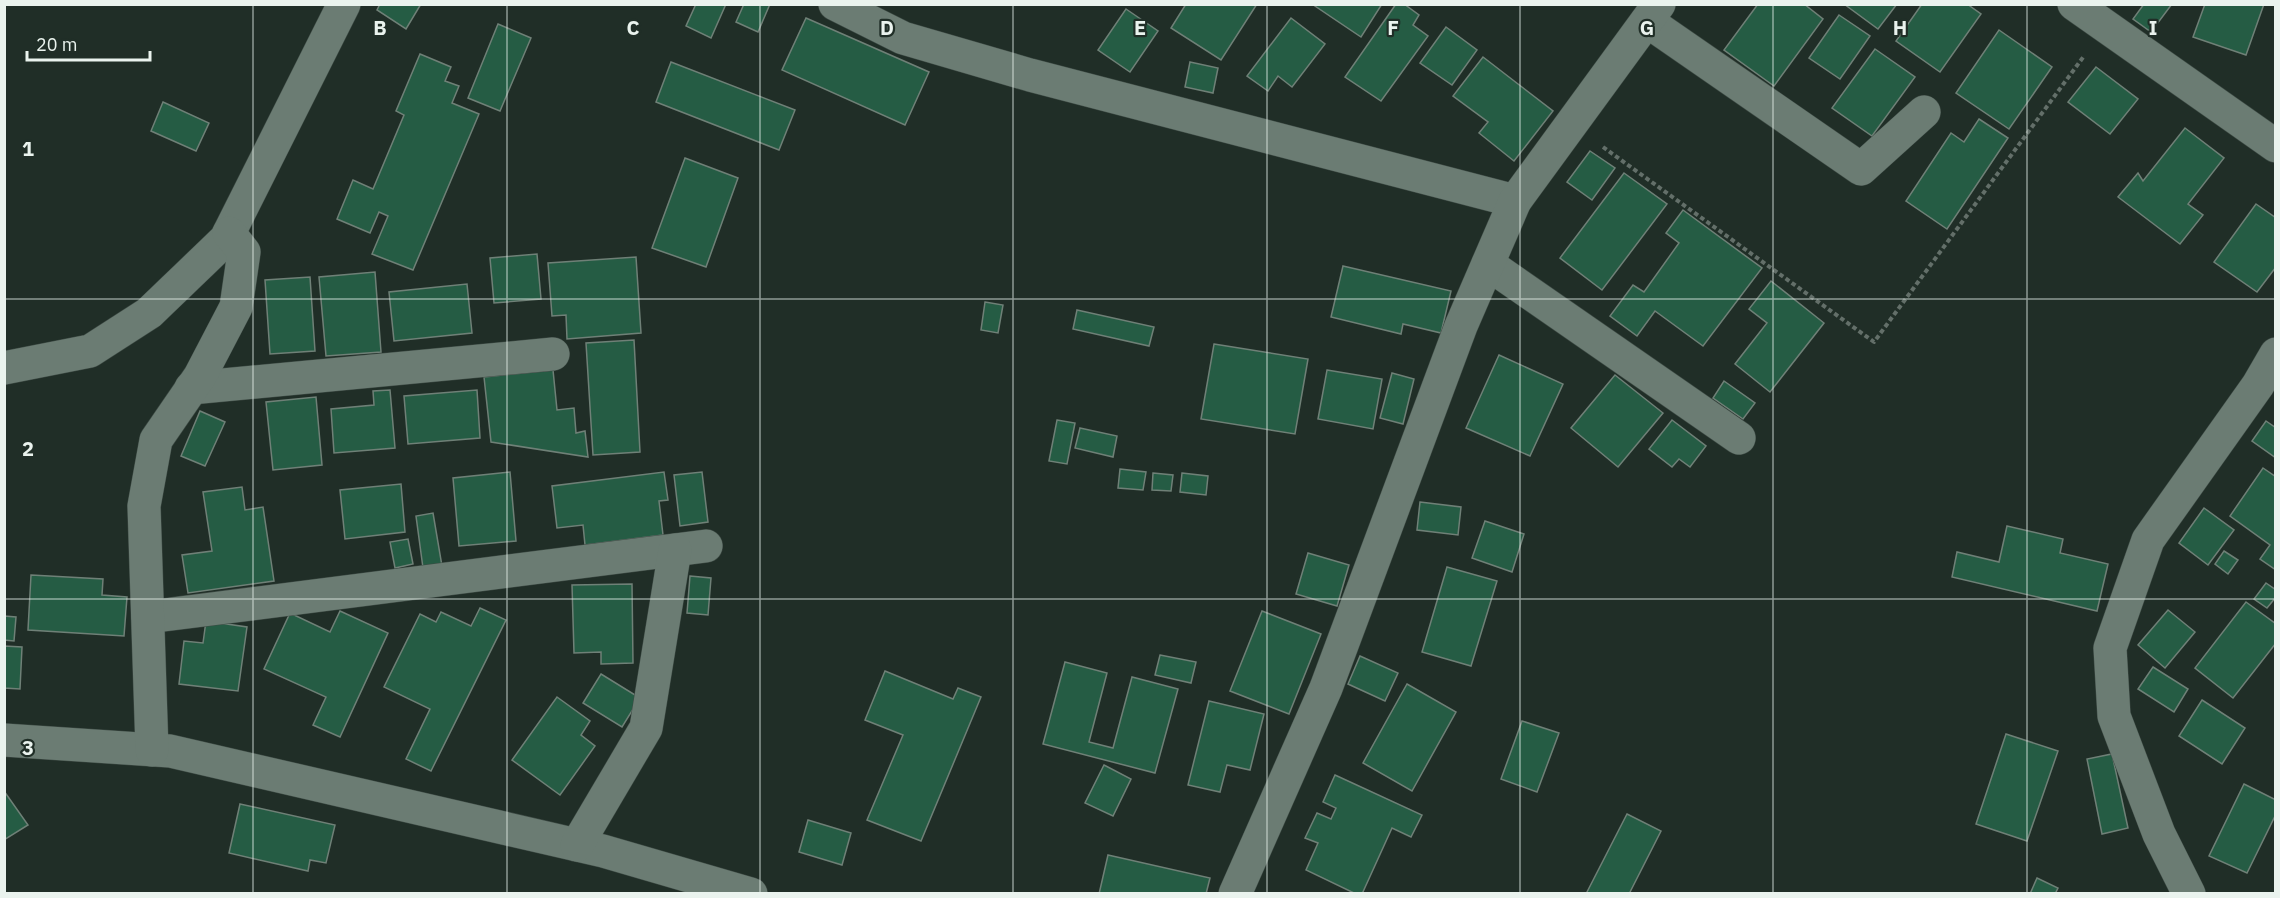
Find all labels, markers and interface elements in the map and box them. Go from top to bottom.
text: B [373,14,387,41]
text: C [626,14,640,41]
text: D [880,14,894,41]
text: E [1134,14,1146,41]
text: F [1387,14,1399,41]
text: G [1640,14,1654,41]
text: H [1893,14,1907,41]
text: I [2149,14,2157,41]
scale bar [27,24,150,62]
text: 20 m [36,33,78,56]
text: 1 [22,135,34,162]
text: 2 [22,435,34,462]
text: 3 [22,734,34,761]

